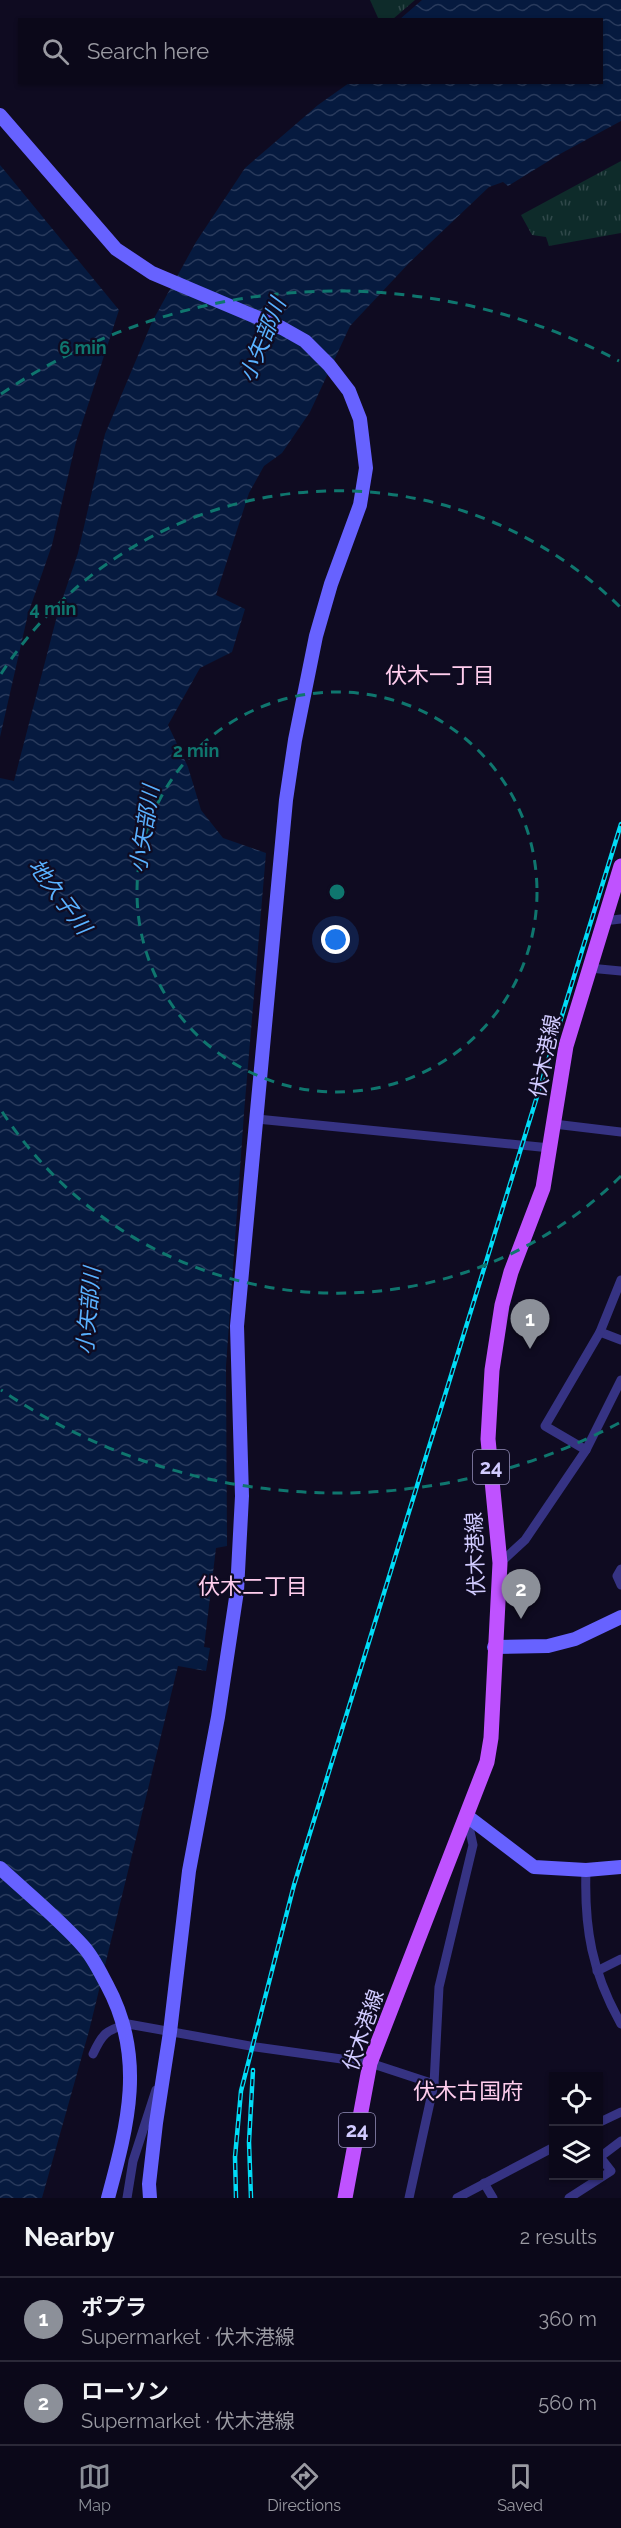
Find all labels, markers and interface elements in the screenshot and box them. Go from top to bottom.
search box [18,18,603,84]
icon: search [39,35,72,68]
text: Search here [87,38,209,64]
water label: 小矢部川 [233,292,291,386]
text: 6 min [59,337,107,358]
text: 4 min [30,598,76,619]
district label: 伏木一丁目 [385,662,495,688]
text: 2 min [173,740,219,761]
water label: 小矢部川 [124,782,164,874]
water label: 地久子川 [23,853,98,941]
centre of rings [327,882,347,902]
your location [321,925,350,954]
street label: 伏木港線 [525,1012,565,1100]
water label: 小矢部川 [71,1264,105,1356]
pin: 1 [510,1300,550,1349]
road number: 24 [473,1450,509,1484]
street label: 伏木港線 [461,1512,489,1596]
pin: 2 [502,1570,540,1619]
district label: 伏木二丁目 [198,1573,308,1599]
street label: 伏木港線 [338,1986,388,2074]
map controls [549,2072,603,2180]
button: locate [549,2072,603,2126]
district label: 伏木古国府 [413,2078,523,2104]
road number: 24 [339,2113,375,2147]
button: layers [549,2126,603,2180]
text: Nearby [24,2222,114,2252]
text: 2 results [520,2225,597,2249]
text: ポプラ [81,2294,147,2320]
text: 1 [39,2307,48,2331]
text: 360 m [539,2307,597,2331]
text: Supermarket · 伏木港線 [81,2325,295,2349]
text: ローソン [81,2378,169,2404]
text: 2 [38,2391,49,2415]
text: 560 m [538,2391,597,2415]
text: Supermarket · 伏木港線 [81,2409,295,2433]
tab: Map [78,2460,111,2515]
tab: Directions [267,2460,341,2515]
tab: Saved [497,2460,543,2515]

